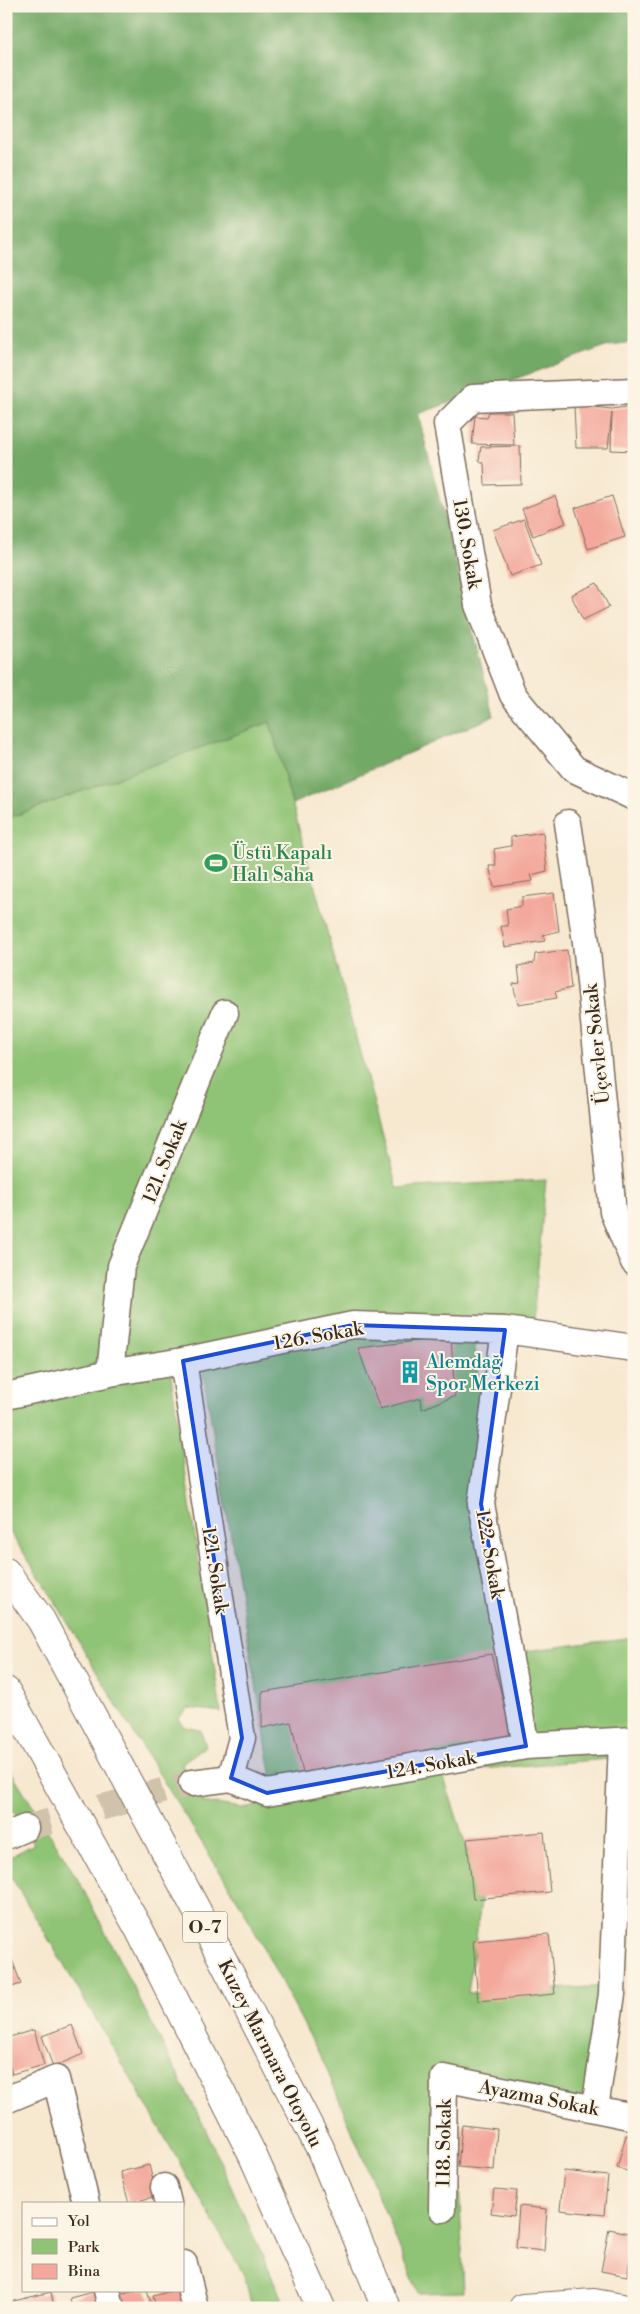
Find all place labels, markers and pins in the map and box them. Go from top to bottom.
place label: Üstü Kapalı Halı Saha [232,840,332,887]
sports icon: Üstü Kapalı Halı Saha [203,850,229,876]
place label: Alemdağ Spor Merkezi [425,1350,540,1396]
building icon: Alemdağ Spor Merkezi [397,1359,423,1385]

